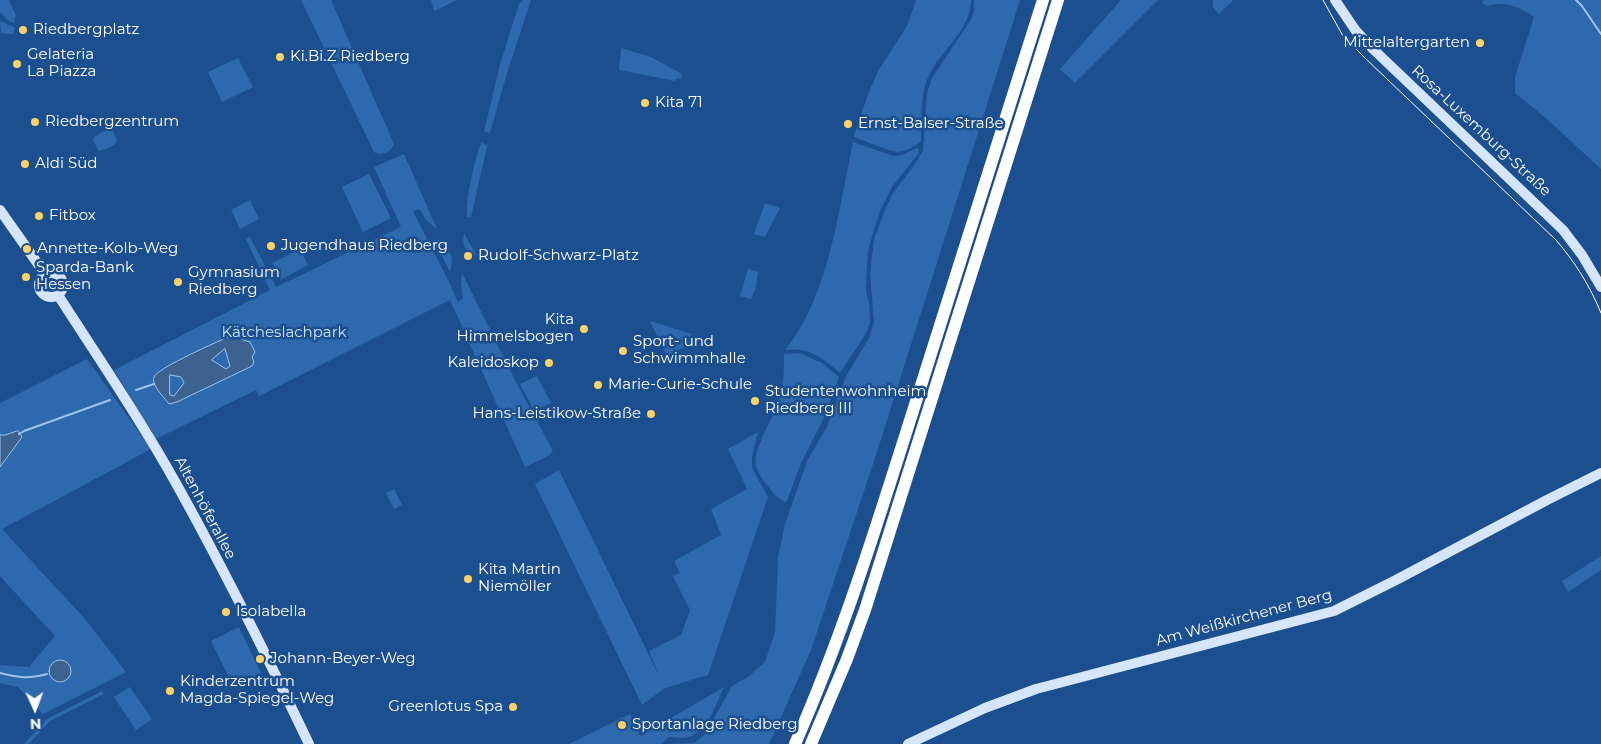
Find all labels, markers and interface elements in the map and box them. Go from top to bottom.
place label: Riedbergplatz [33,21,139,39]
marker: Riedbergplatz [17,24,29,36]
place label: Mittelaltergarten [1343,34,1470,52]
marker: Mittelaltergarten [1474,37,1486,49]
place label: Gelateria La Piazza [27,46,96,81]
place label: Ki.Bi.Z Riedberg [290,48,410,66]
marker: Ki.Bi.Z Riedberg [274,51,286,63]
marker: Gelateria La Piazza [11,58,23,70]
street label: Rosa-Luxemburg-Straße [1408,62,1554,200]
place label: Kita 71 [655,94,703,112]
marker: Kita 71 [639,97,651,109]
place label: Riedbergzentrum [45,113,179,131]
place label: Ernst-Balser-Straße [858,115,1004,133]
marker: Riedbergzentrum [29,116,41,128]
marker: Ernst-Balser-Straße [842,118,854,130]
place label: Aldi Süd [35,155,97,173]
marker: Aldi Süd [19,158,31,170]
place label: Fitbox [49,207,96,225]
marker: Fitbox [33,210,45,222]
place label: Jugendhaus Riedberg [281,237,448,255]
place label: Annette-Kolb-Weg [37,240,178,258]
marker: Jugendhaus Riedberg [265,240,277,252]
marker: Annette-Kolb-Weg [21,243,33,255]
place label: Rudolf-Schwarz-Platz [478,247,639,265]
marker: Rudolf-Schwarz-Platz [462,250,474,262]
place label: Sparda-Bank Hessen [36,259,134,294]
place label: Gymnasium Riedberg [188,264,280,299]
marker: Sparda-Bank Hessen [20,271,32,283]
marker: Gymnasium Riedberg [172,276,184,288]
place label: Kita Himmelsbogen [456,311,574,346]
marker: Kita Himmelsbogen [578,323,590,335]
park label: Kätcheslachpark [221,324,347,342]
place label: Sport- und Schwimmhalle [633,333,746,368]
marker: Sport- und Schwimmhalle [617,345,629,357]
place label: Kaleidoskop [447,354,539,372]
marker: Kaleidoskop [543,357,555,369]
place label: Marie-Curie-Schule [608,376,752,394]
marker: Marie-Curie-Schule [592,379,604,391]
place label: Studentenwohnheim Riedberg III [765,383,926,418]
marker: Studentenwohnheim Riedberg III [749,395,761,407]
place label: Hans-Leistikow-Straße [473,405,641,423]
marker: Hans-Leistikow-Straße [645,408,657,420]
street label: Altenhöferallee [170,454,240,562]
place label: Kita Martin Niemöller [478,561,561,596]
marker: Kita Martin Niemöller [462,573,474,585]
street label: Am Weißkirchener Berg [1154,586,1334,650]
place label: Isolabella [236,603,306,621]
marker: Isolabella [220,606,232,618]
place label: Johann-Beyer-Weg [270,650,416,668]
marker: Johann-Beyer-Weg [254,653,266,665]
place label: Kinderzentrum Magda-Spiegel-Weg [180,673,334,708]
north arrow [10,684,60,734]
marker: Kinderzentrum Magda-Spiegel-Weg [164,685,176,697]
place label: Greenlotus Spa [388,698,503,716]
marker: Greenlotus Spa [507,701,519,713]
text: N [30,715,41,733]
place label: Sportanlage Riedberg [632,716,797,734]
marker: Sportanlage Riedberg [616,719,628,731]

